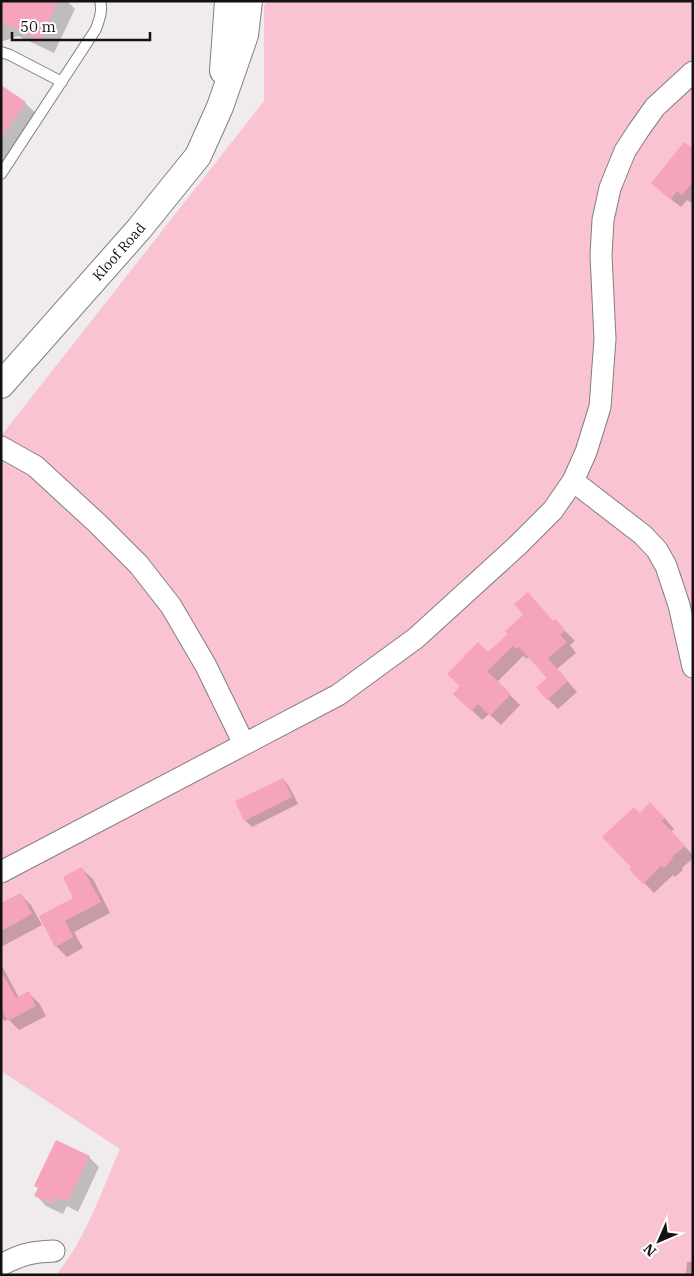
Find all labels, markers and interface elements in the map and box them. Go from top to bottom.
scale bar [12,10,150,42]
text: 50 m [20,17,56,36]
street label: Kloof Road [89,219,150,284]
north arrow [634,1216,684,1266]
text: N [640,1240,660,1260]

